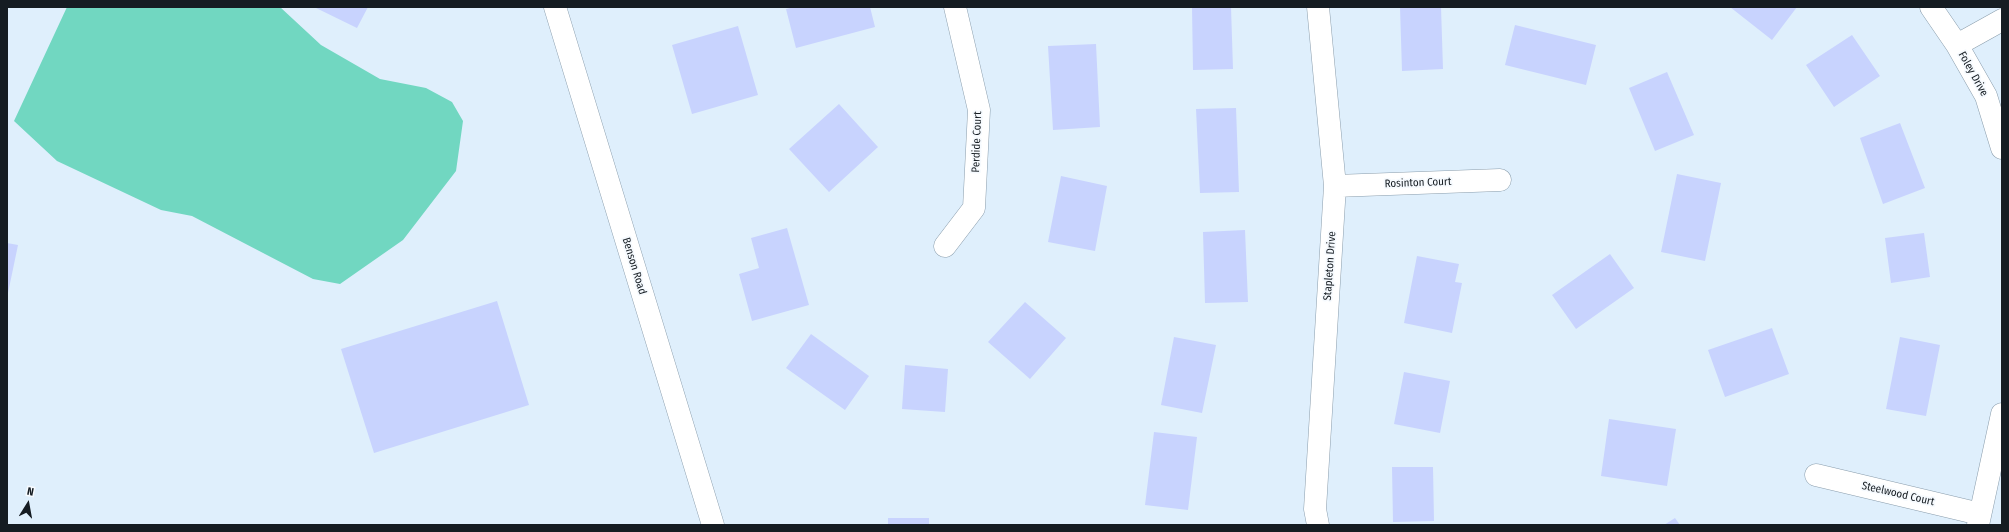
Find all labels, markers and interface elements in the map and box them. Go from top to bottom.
street label: Foley Drive [1955,49,1991,99]
street label: Perdide Court [969,111,985,173]
street label: Rosinton Court [1384,175,1452,191]
street label: Stapleton Drive [1321,231,1339,301]
street label: Benson Road [619,236,649,296]
street label: Steelwood Court [1860,479,1936,509]
north arrow [8,484,48,524]
text: N [26,485,35,499]

